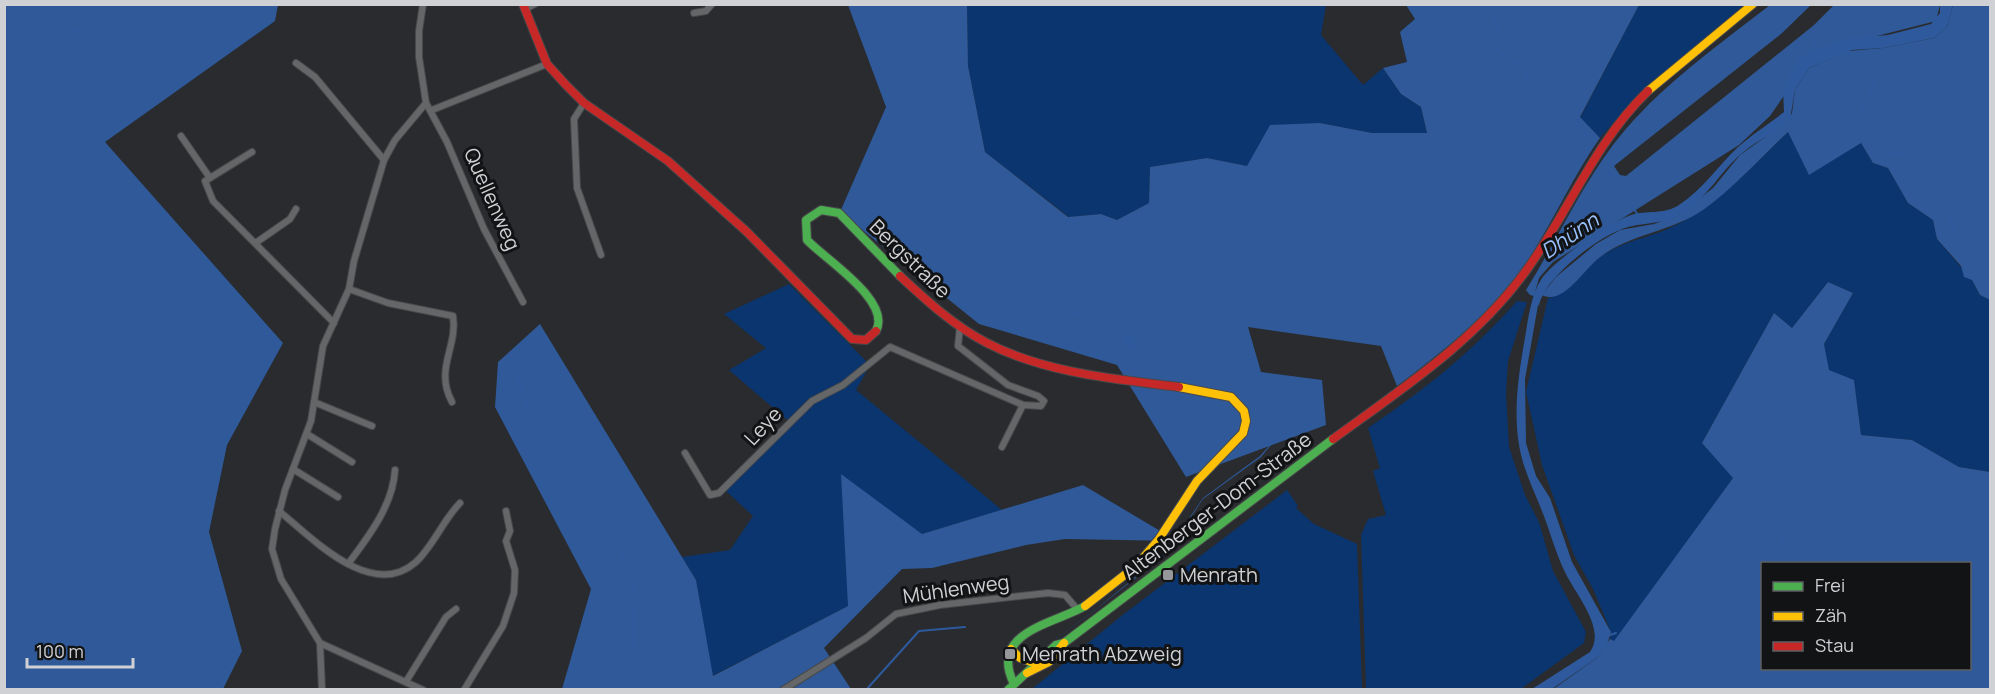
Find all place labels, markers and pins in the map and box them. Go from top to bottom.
place label: Menrath [1180,561,1258,588]
marker: Menrath [1161,568,1175,582]
place label: Menrath Abzweig [1022,640,1182,667]
marker: Menrath Abzweig [1003,647,1017,661]

